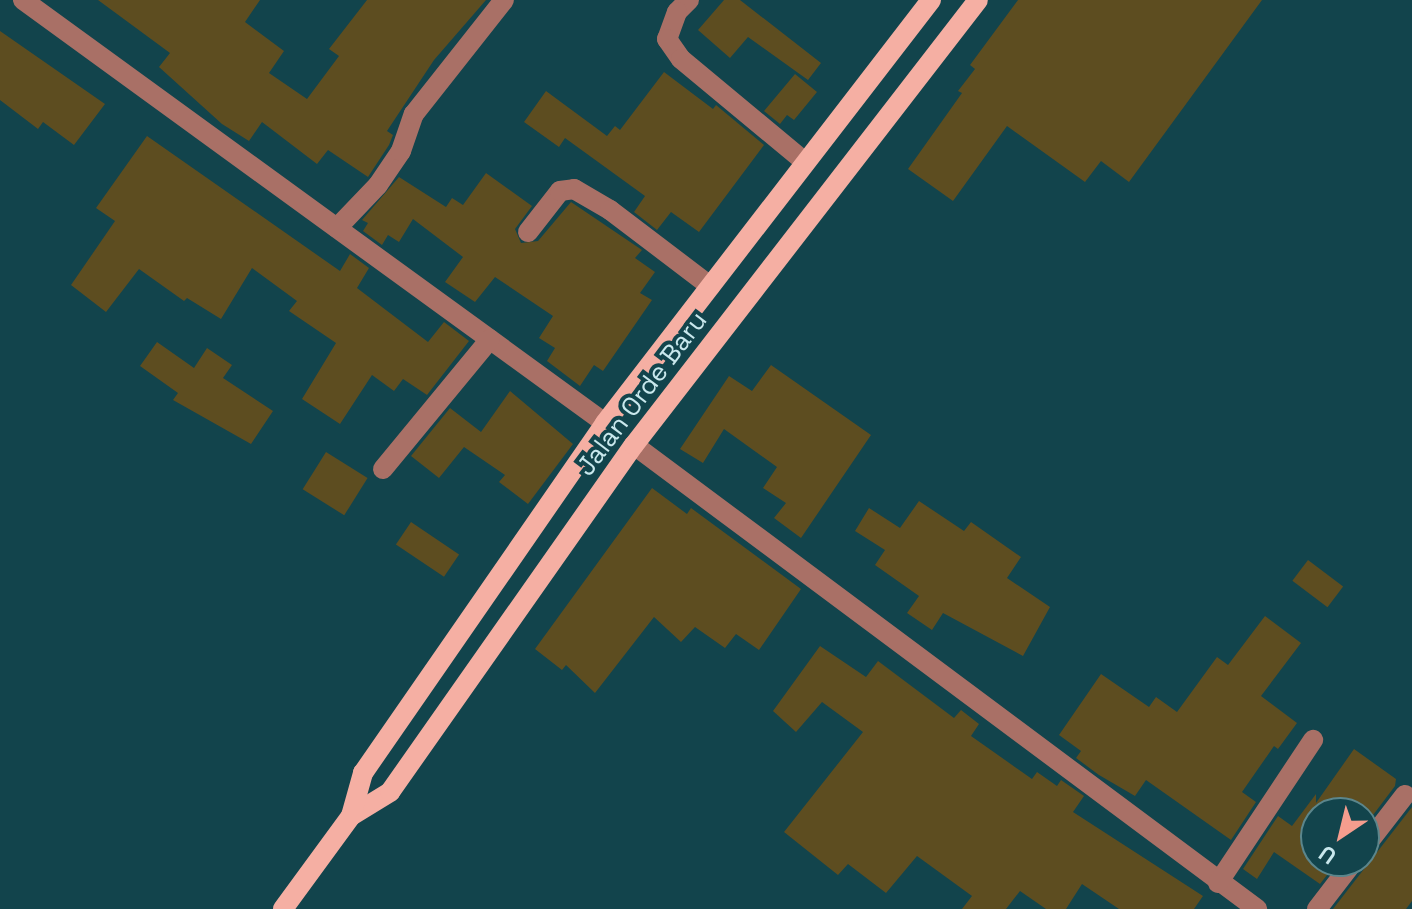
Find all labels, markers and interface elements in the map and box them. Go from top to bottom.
street label: Jalan Orde Baru [570,306,714,482]
north arrow [1300,797,1380,877]
text: U [1313,839,1341,871]

